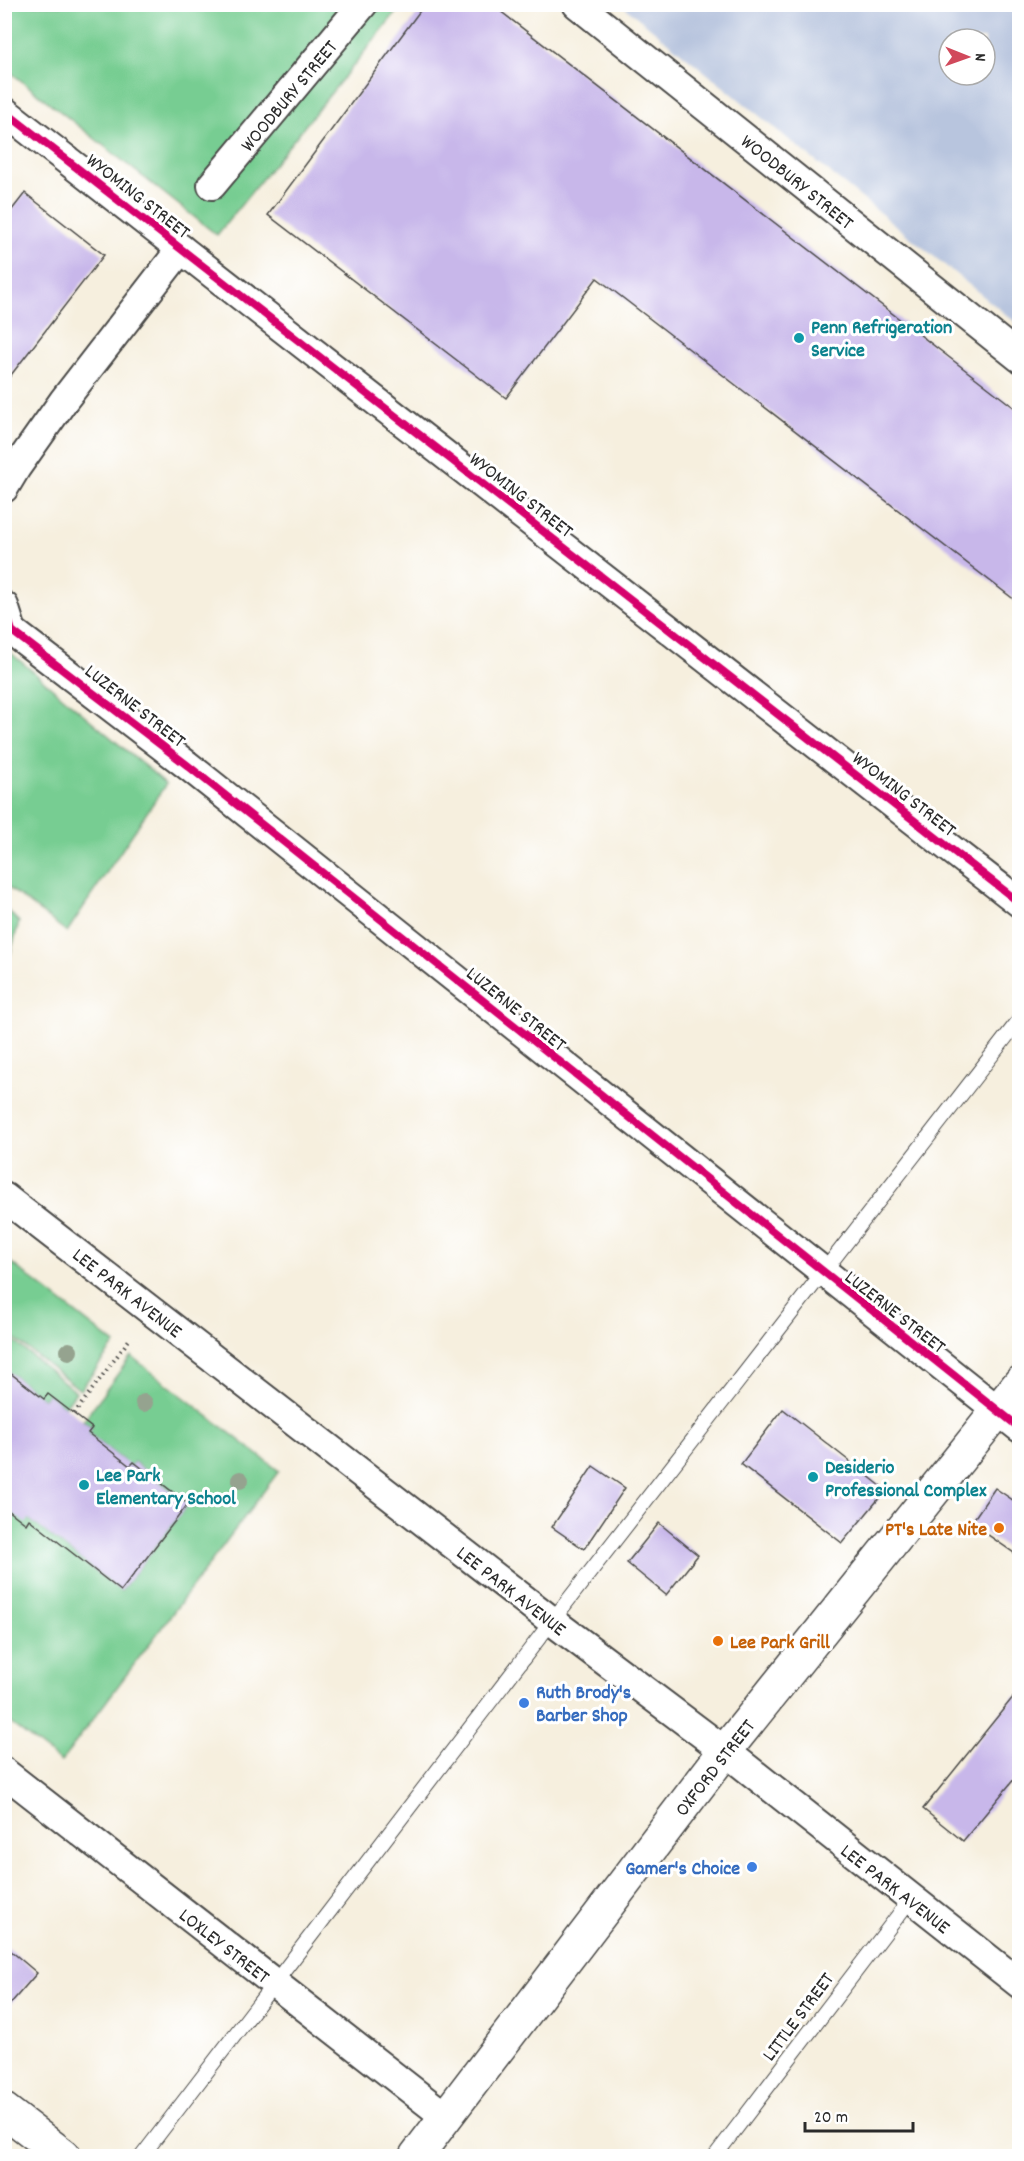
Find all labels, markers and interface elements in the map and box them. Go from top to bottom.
north arrow [937,27,997,87]
street label: WOODBURY STREET [235,35,345,159]
text: N [968,53,991,61]
street label: WOODBURY STREET [734,129,859,238]
street label: WYOMING STREET [79,148,195,247]
place label: Penn Refrigeration Service [811,315,952,366]
marker: Penn Refrigeration Service [792,331,806,345]
street label: WYOMING STREET [462,447,578,546]
street label: LUZERNE STREET [78,659,191,756]
street label: WYOMING STREET [845,746,961,845]
street label: LUZERNE STREET [459,961,571,1060]
street label: LEE PARK AVENUE [65,1242,187,1346]
street label: LUZERNE STREET [838,1265,951,1362]
place label: Desiderio Professional Complex [825,1455,987,1506]
place label: Lee Park Elementary School [96,1463,236,1514]
marker: Desiderio Professional Complex [806,1470,820,1484]
marker: Lee Park Elementary School [77,1478,91,1492]
place label: PT's Late Nite [885,1517,987,1545]
marker: PT's Late Nite [992,1521,1006,1535]
street label: LEE PARK AVENUE [449,1540,571,1644]
place label: Lee Park Grill [730,1630,830,1658]
marker: Lee Park Grill [711,1634,725,1648]
place label: Ruth Brody's Barber Shop [536,1680,631,1731]
marker: Ruth Brody's Barber Shop [517,1696,531,1710]
street label: OXFORD STREET [670,1714,763,1823]
street label: LEE PARK AVENUE [833,1838,955,1942]
place label: Gamer's Choice [625,1856,740,1884]
marker: Gamer's Choice [745,1860,759,1874]
street label: LOXLEY STREET [172,1903,275,1992]
street label: LITTLE STREET [757,1967,842,2068]
scale bar [805,2095,913,2133]
text: 20 m [814,2106,848,2131]

